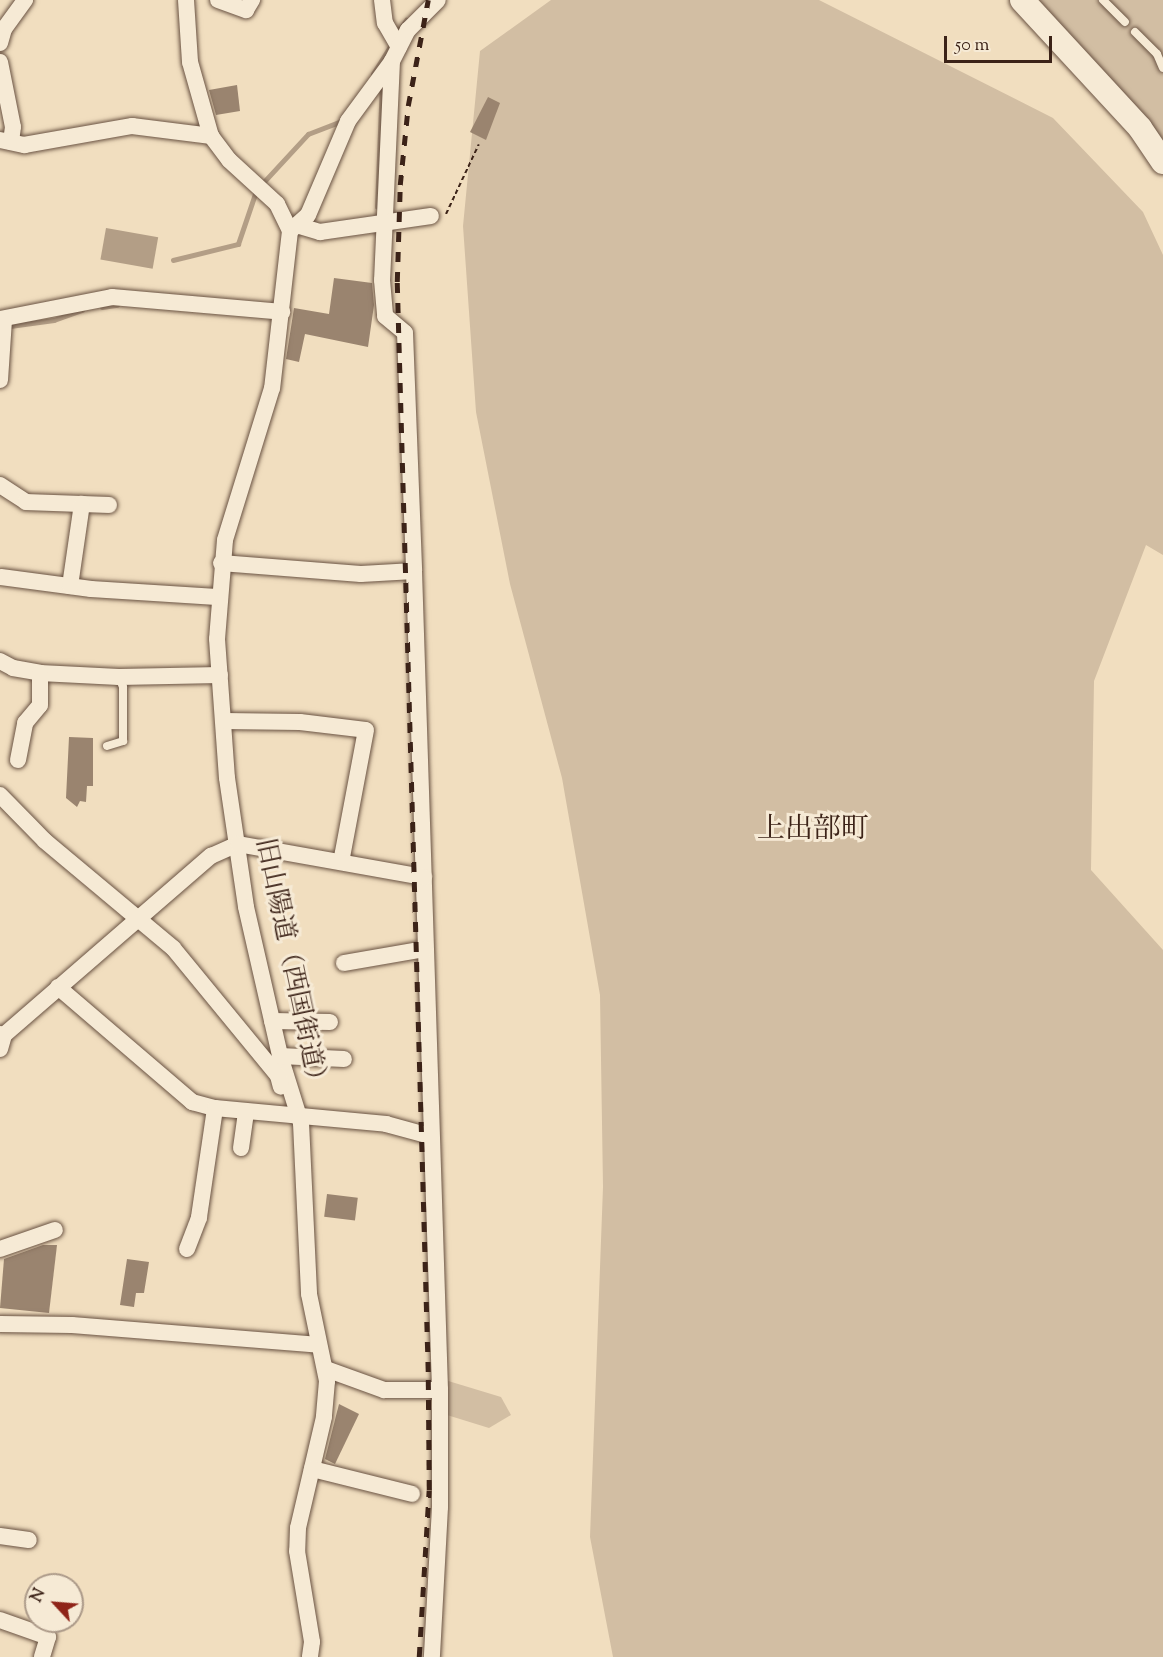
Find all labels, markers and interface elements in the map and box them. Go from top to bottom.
scale bar [947,24,1055,62]
text: 50 m [955,33,989,59]
district label: 上出部町 [757,813,869,847]
street label: 旧山陽道（西国街道） [248,836,332,1096]
north arrow [24,1573,84,1633]
text: N [26,1585,52,1607]

